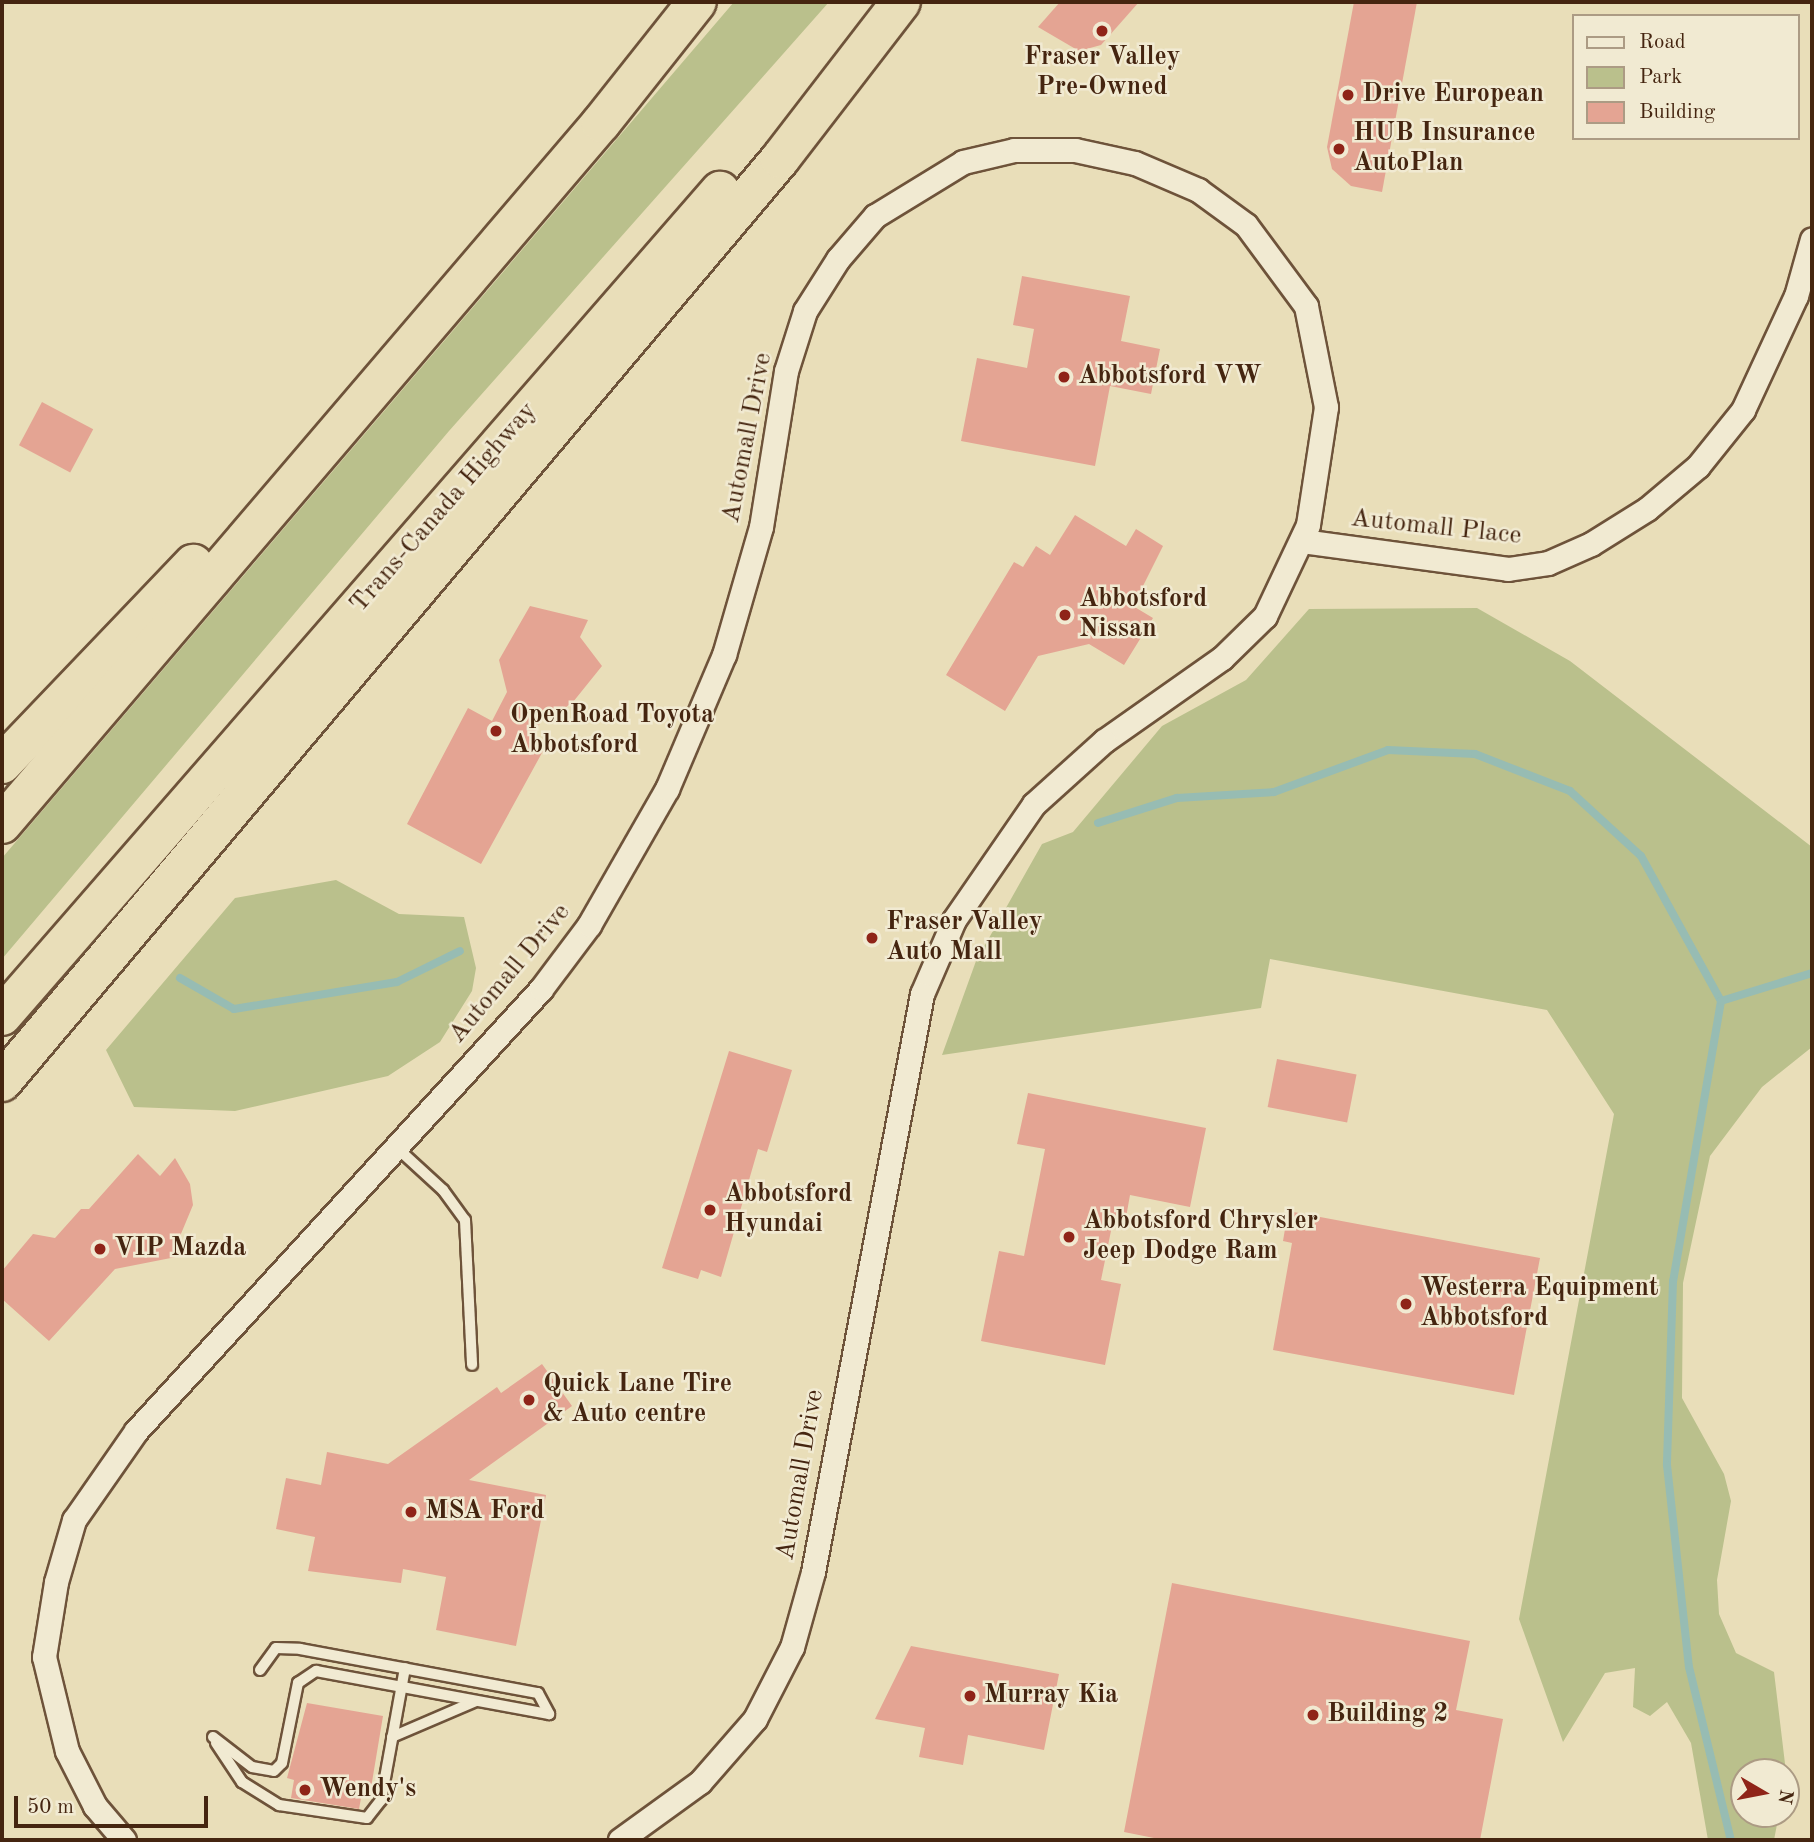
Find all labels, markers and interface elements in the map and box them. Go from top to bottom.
legend [1573,14,1800,140]
marker: Fraser Valley Pre-Owned [1094,23,1110,39]
text: Road [1639,32,1686,53]
place label: Fraser Valley Pre-Owned [1024,42,1180,104]
text: Park [1639,67,1682,88]
place label: Drive European [1362,79,1544,111]
marker: Drive European [1340,87,1356,103]
text: Building [1639,102,1715,123]
place label: HUB Insurance AutoPlan [1353,118,1536,180]
marker: HUB Insurance AutoPlan [1331,141,1347,157]
street label: Automall Drive [716,350,780,526]
place label: Abbotsford VW [1078,361,1262,393]
marker: Abbotsford VW [1056,369,1072,385]
street label: Trans-Canada Highway [344,396,544,620]
street label: Automall Place [1349,504,1523,552]
place label: Abbotsford Nissan [1079,584,1207,646]
marker: Abbotsford Nissan [1057,607,1073,623]
place label: OpenRoad Toyota Abbotsford [510,700,714,762]
marker: OpenRoad Toyota Abbotsford [488,723,504,739]
street label: Automall Drive [442,898,578,1050]
place label: Fraser Valley Auto Mall [886,907,1043,968]
marker: Fraser Valley Auto Mall [864,930,880,946]
place label: Abbotsford Hyundai [724,1179,852,1240]
marker: Abbotsford Hyundai [702,1202,718,1218]
place label: Abbotsford Chrysler Jeep Dodge Ram [1083,1206,1318,1268]
marker: Abbotsford Chrysler Jeep Dodge Ram [1061,1229,1077,1245]
place label: VIP Mazda [114,1233,247,1265]
marker: VIP Mazda [92,1241,108,1257]
place label: Westerra Equipment Abbotsford [1420,1273,1658,1334]
marker: Westerra Equipment Abbotsford [1398,1296,1414,1312]
place label: Quick Lane Tire & Auto centre [543,1369,732,1430]
street label: Automall Drive [771,1387,831,1563]
marker: Quick Lane Tire & Auto centre [521,1392,537,1408]
place label: MSA Ford [425,1496,544,1528]
marker: MSA Ford [403,1504,419,1520]
place label: Murray Kia [984,1680,1118,1712]
marker: Murray Kia [962,1688,978,1704]
place label: Building 2 [1327,1699,1448,1731]
marker: Building 2 [1305,1707,1321,1723]
north arrow [1730,1758,1800,1828]
place label: Wendy's [319,1774,416,1806]
marker: Wendy's [297,1782,313,1798]
scale bar [18,1783,212,1827]
text: N [1774,1788,1795,1805]
text: 50 m [27,1797,74,1818]

